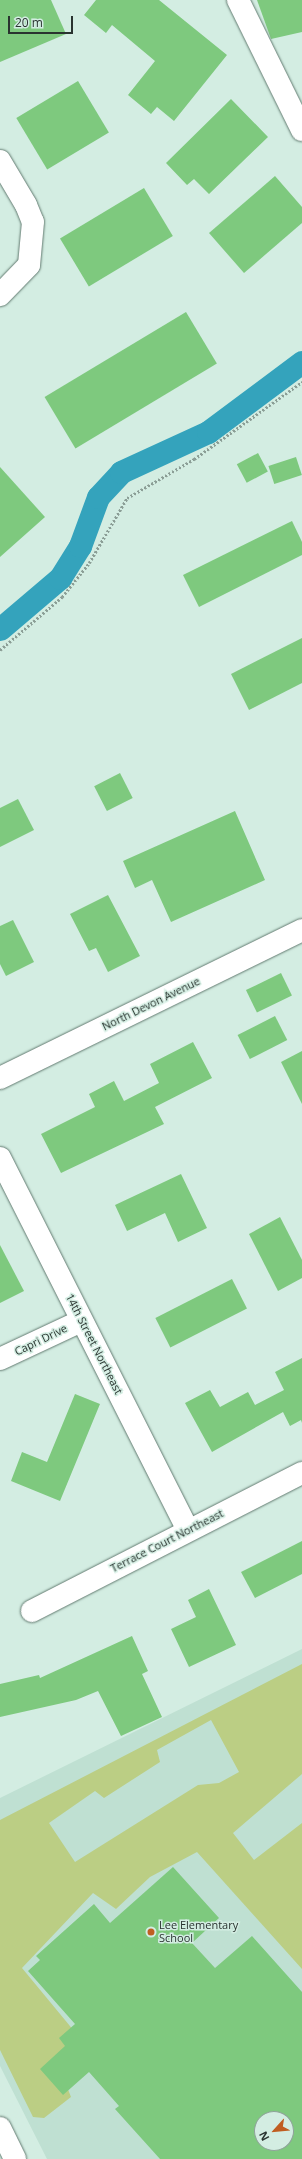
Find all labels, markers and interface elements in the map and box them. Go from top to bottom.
scale bar [10,8,75,34]
text: 20 m [15,14,43,31]
street label: North Devon Avenue [100,975,202,1033]
street label: 14th Street Northeast [63,1291,125,1397]
street label: Capri Drive [13,1322,69,1358]
street label: Terrace Court Northeast [108,1507,226,1575]
place label: Lee Elementary School [159,1919,238,1945]
marker: Lee Elementary School [146,1927,156,1937]
north arrow [254,2111,294,2151]
text: N [255,2129,272,2144]

